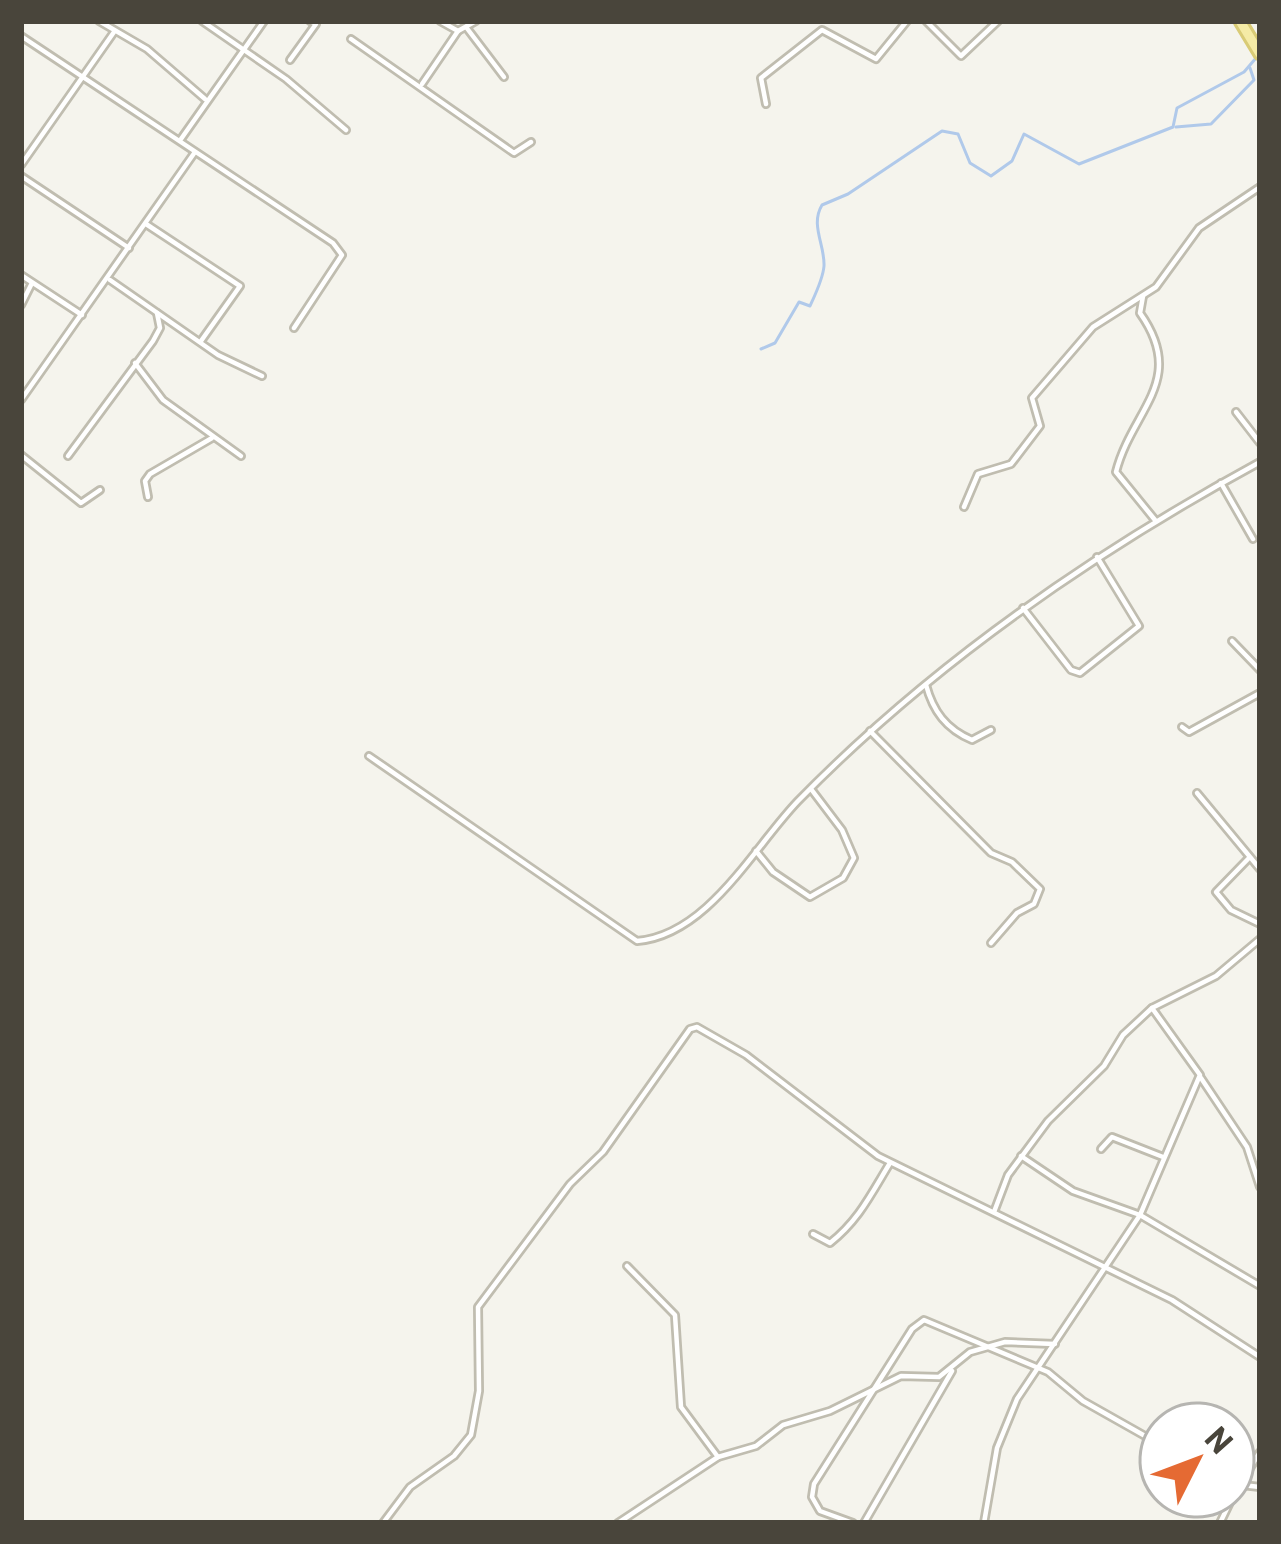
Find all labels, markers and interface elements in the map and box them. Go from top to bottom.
north arrow [1137,1400,1257,1520]
text: N [1198,1418,1242,1461]

